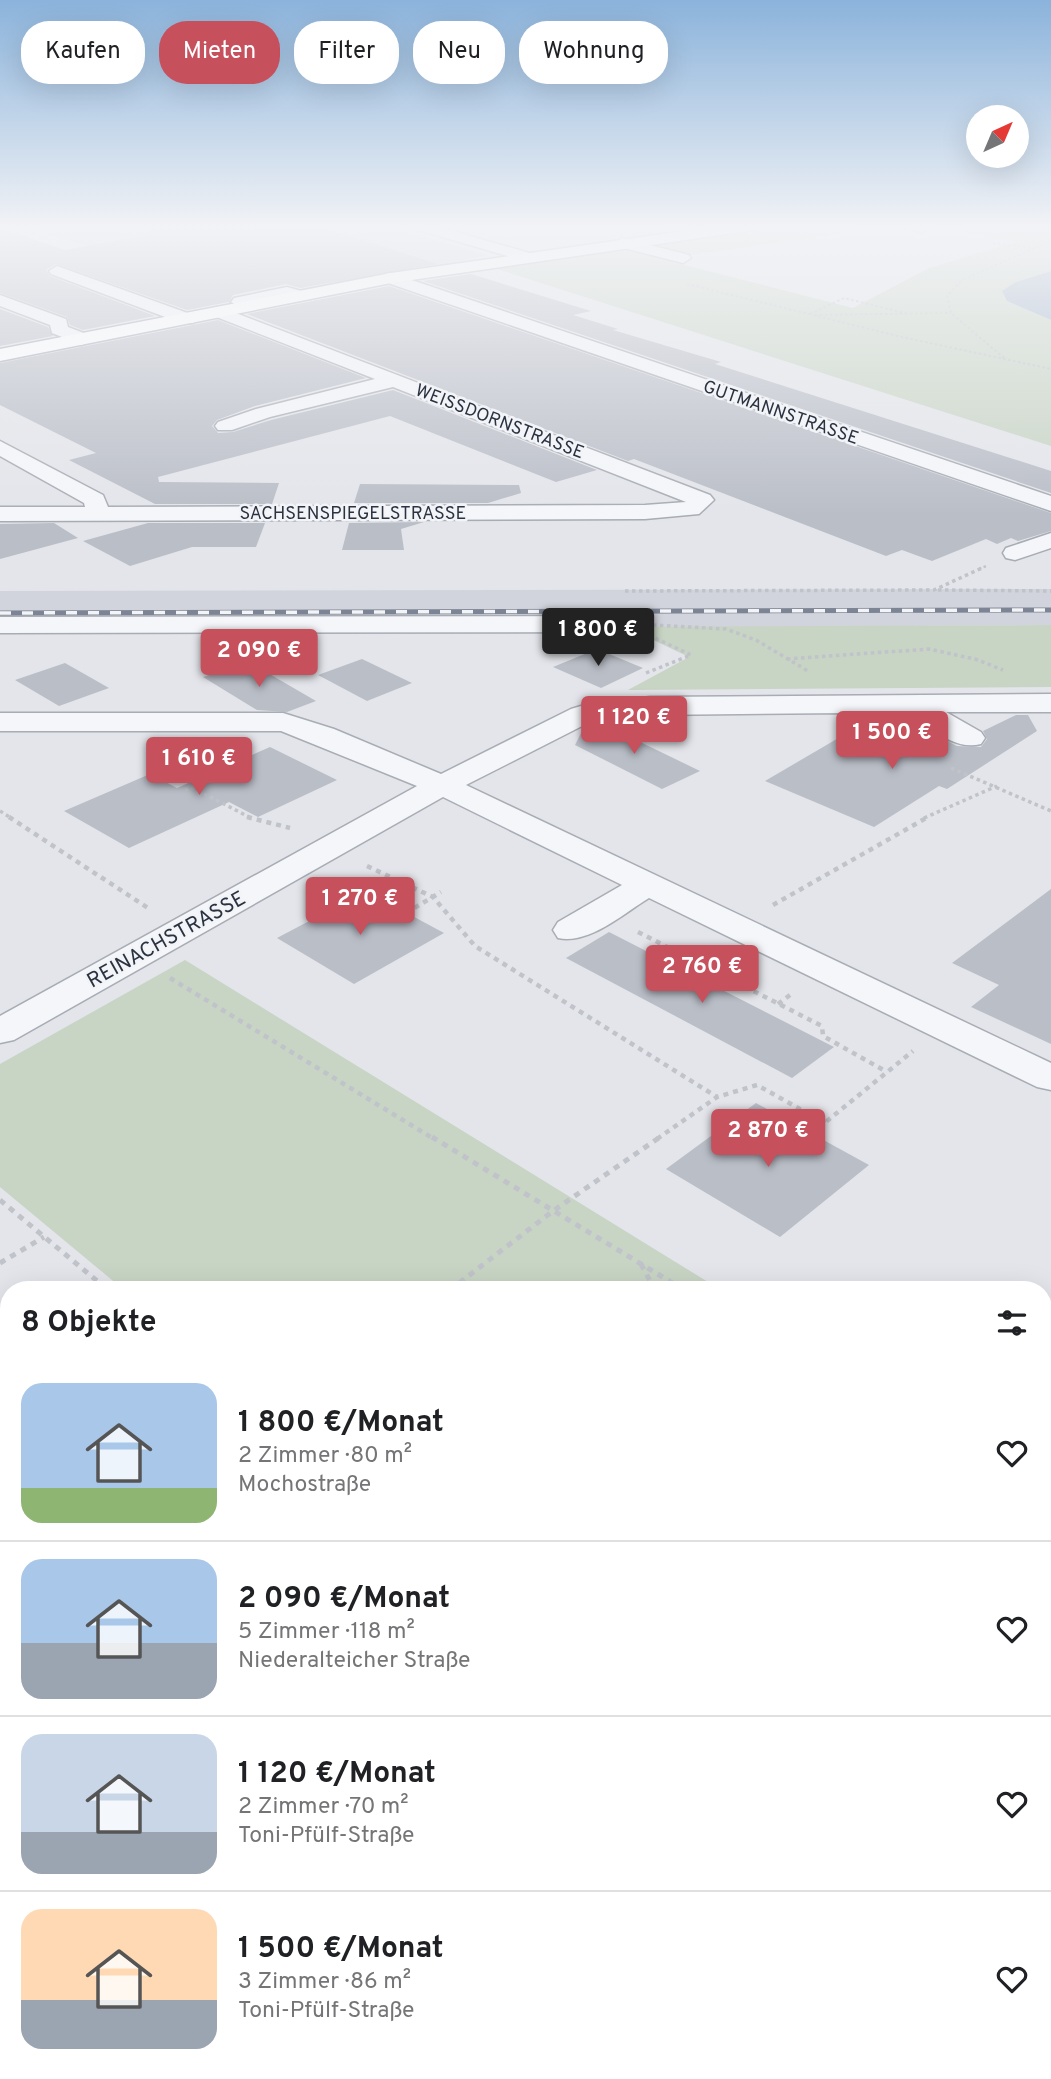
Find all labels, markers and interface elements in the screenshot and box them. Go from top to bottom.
chip: Kaufen [21,21,145,84]
chip: Mieten [159,21,280,84]
chip: Filter [294,21,399,84]
chip: Neu [413,21,505,84]
chip: Wohnung [519,21,668,84]
north arrow [966,105,1029,168]
map controls [966,105,1029,168]
street label: GUTMANNSTRASSE [700,376,861,451]
street label: WEISSDORNSTRASSE [412,380,587,465]
street label: SACHSENSPIEGELSTRASSE [240,503,466,526]
pin: 1 800 € [533,608,663,668]
text: 1 800 € [558,616,638,645]
pin: 2 090 € [194,630,324,689]
text: 2 090 € [217,637,301,666]
pin: 1 120 € [569,696,699,756]
text: 1 120 € [597,704,671,733]
pin: 1 500 € [827,712,957,771]
text: 1 500 € [852,719,932,748]
pin: 1 610 € [134,738,264,797]
text: 1 610 € [162,745,236,774]
pin: 1 270 € [295,878,425,937]
street label: REINACHSTRASSE [83,885,251,995]
text: 1 270 € [322,885,398,914]
pin: 2 760 € [637,946,767,1005]
text: 2 760 € [662,953,742,982]
pin: 2 870 € [703,1110,833,1169]
text: 2 870 € [727,1117,809,1146]
icon: filters [993,1304,1031,1342]
text: 8 Objekte [21,1305,156,1342]
text: 1 800 €/Monat [238,1405,444,1442]
icon: home [77,1411,161,1495]
icon: heart [993,1434,1031,1472]
text: 2 Zimmer · 80 m² [238,1442,412,1471]
text: Mochostraße [238,1471,371,1500]
text: 2 090 €/Monat [238,1581,450,1618]
icon: home [77,1587,161,1671]
icon: heart [993,1610,1031,1648]
text: 5 Zimmer · 118 m² [238,1618,415,1647]
text: Niederalteicher Straße [238,1647,470,1676]
text: 1 120 €/Monat [238,1756,436,1793]
icon: home [77,1762,161,1846]
icon: heart [993,1785,1031,1823]
text: 2 Zimmer · 70 m² [238,1793,409,1822]
text: Toni-Pfülf-Straße [238,1822,414,1851]
text: 1 500 €/Monat [238,1931,444,1968]
icon: home [77,1937,161,2021]
icon: heart [993,1960,1031,1998]
text: 3 Zimmer · 86 m² [238,1968,411,1997]
text: Toni-Pfülf-Straße [238,1997,414,2026]

